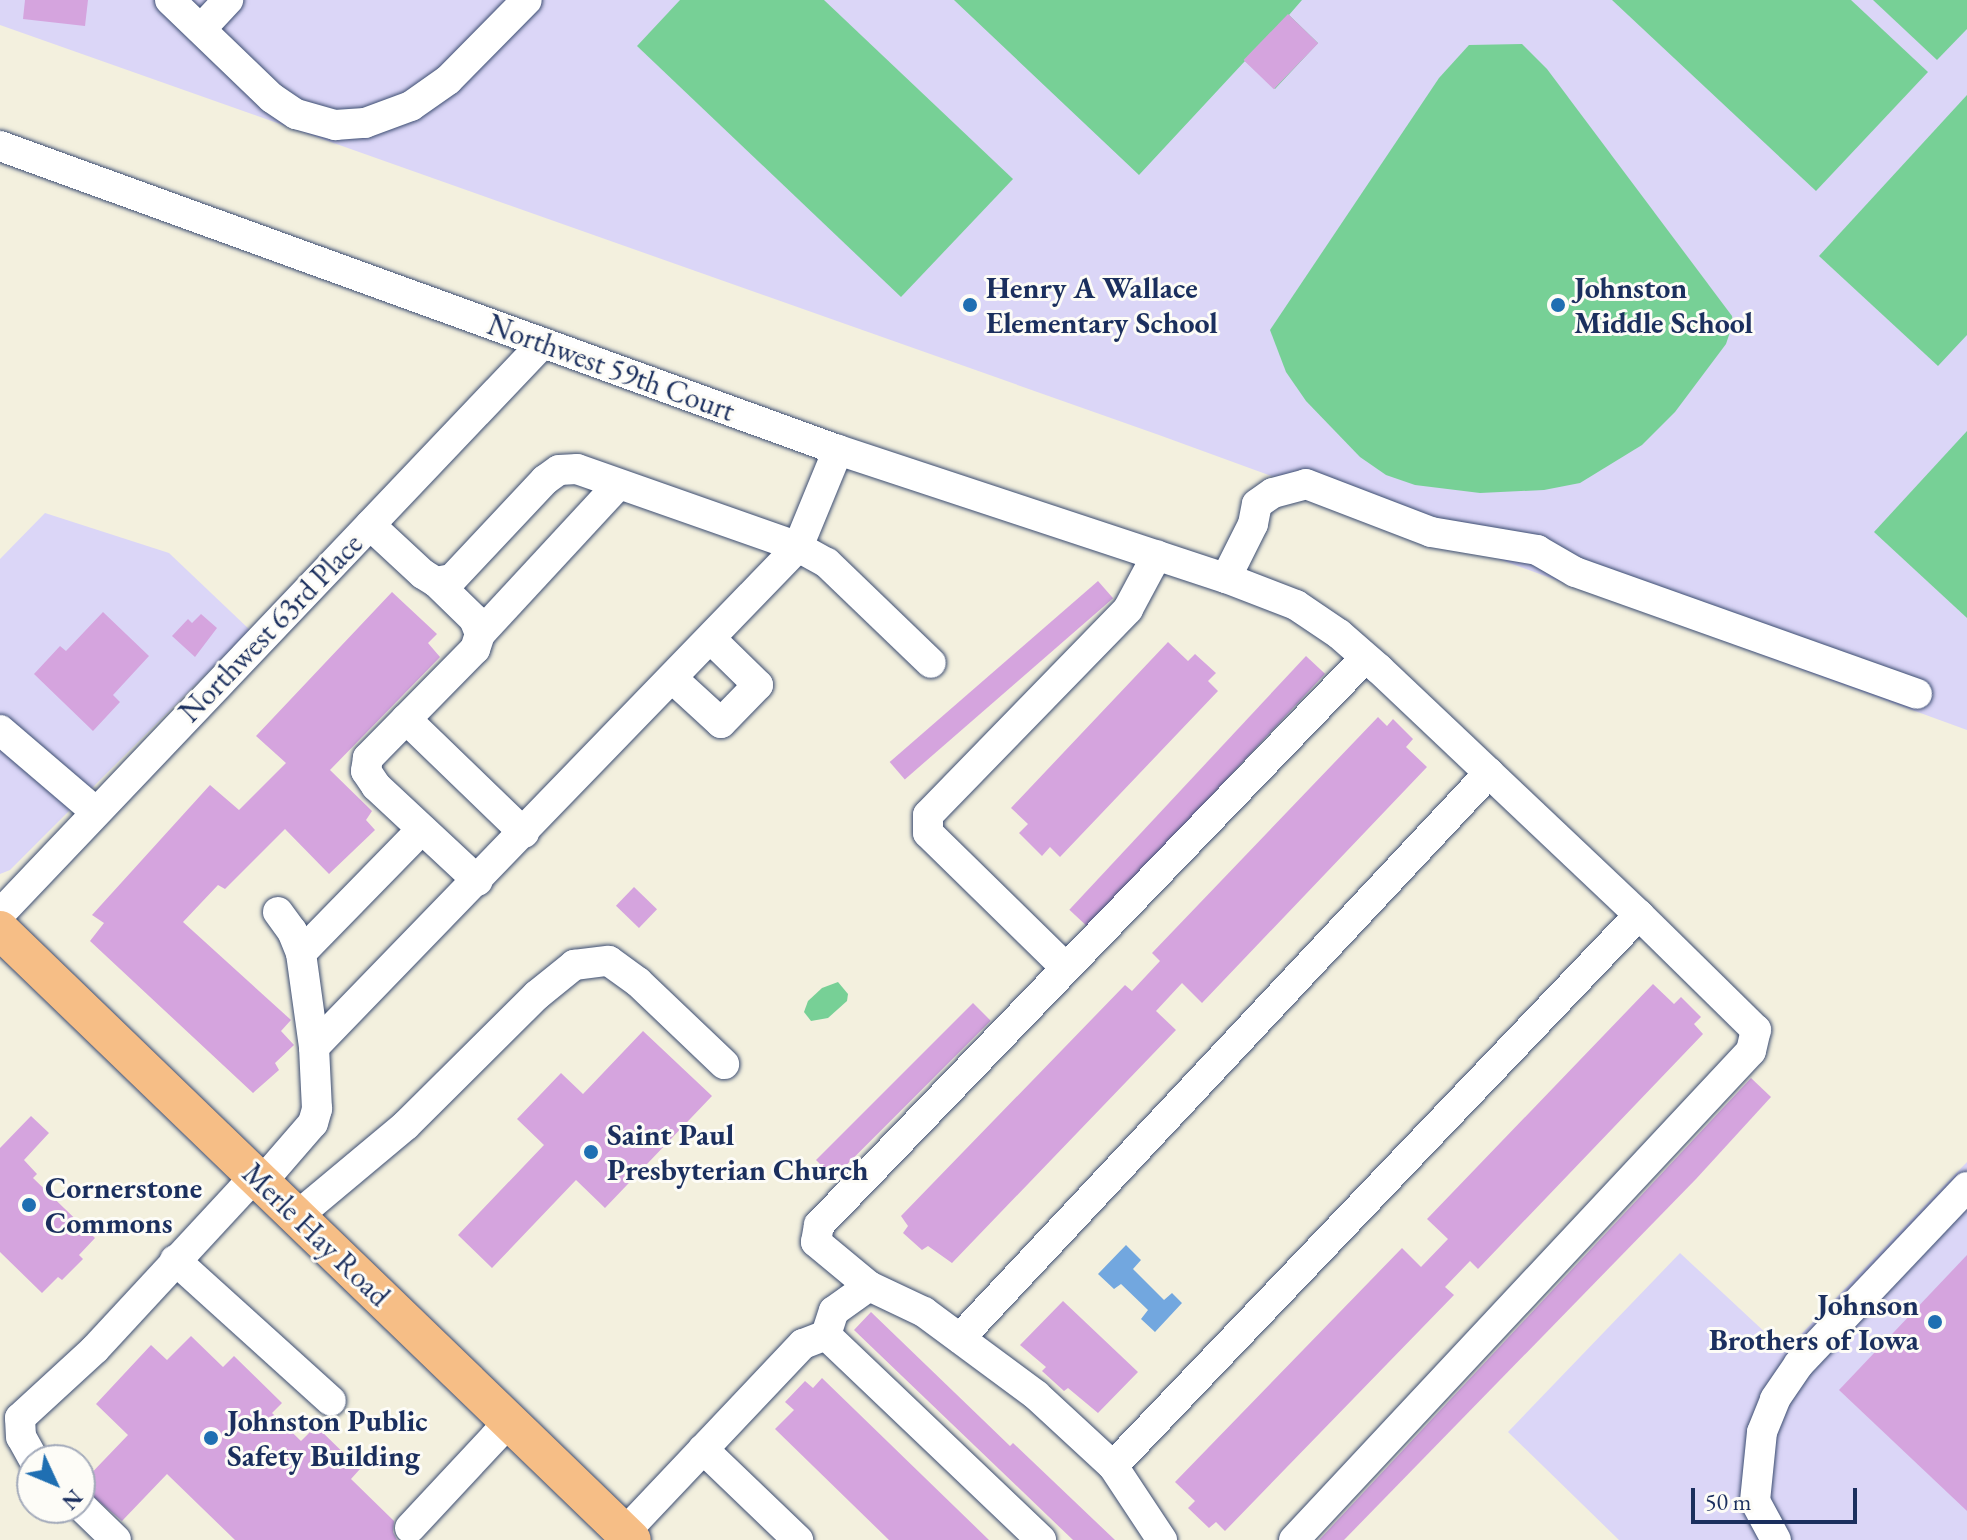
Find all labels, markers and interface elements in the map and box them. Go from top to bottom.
place label: Henry A Wallace Elementary School [986,270,1218,340]
place label: Johnston Middle School [1574,270,1753,340]
marker: Henry A Wallace Elementary School [961,296,979,314]
marker: Johnston Middle School [1549,296,1567,314]
street label: Northwest 59th Court [482,307,740,429]
street label: Northwest 63rd Place [172,526,370,730]
place label: Saint Paul Presbyterian Church [607,1117,868,1188]
marker: Saint Paul Presbyterian Church [582,1143,600,1161]
street label: Merle Hay Road [235,1156,397,1314]
place label: Cornerstone Commons [45,1170,202,1240]
marker: Cornerstone Commons [20,1196,38,1214]
place label: Johnson Brothers of Iowa [1709,1287,1919,1358]
marker: Johnson Brothers of Iowa [1926,1313,1944,1331]
place label: Johnston Public Safety Building [227,1403,428,1474]
marker: Johnston Public Safety Building [202,1429,220,1447]
north arrow [16,1444,96,1524]
scale bar [1695,1472,1861,1522]
text: N [56,1483,89,1516]
text: 50 m [1705,1486,1752,1517]

